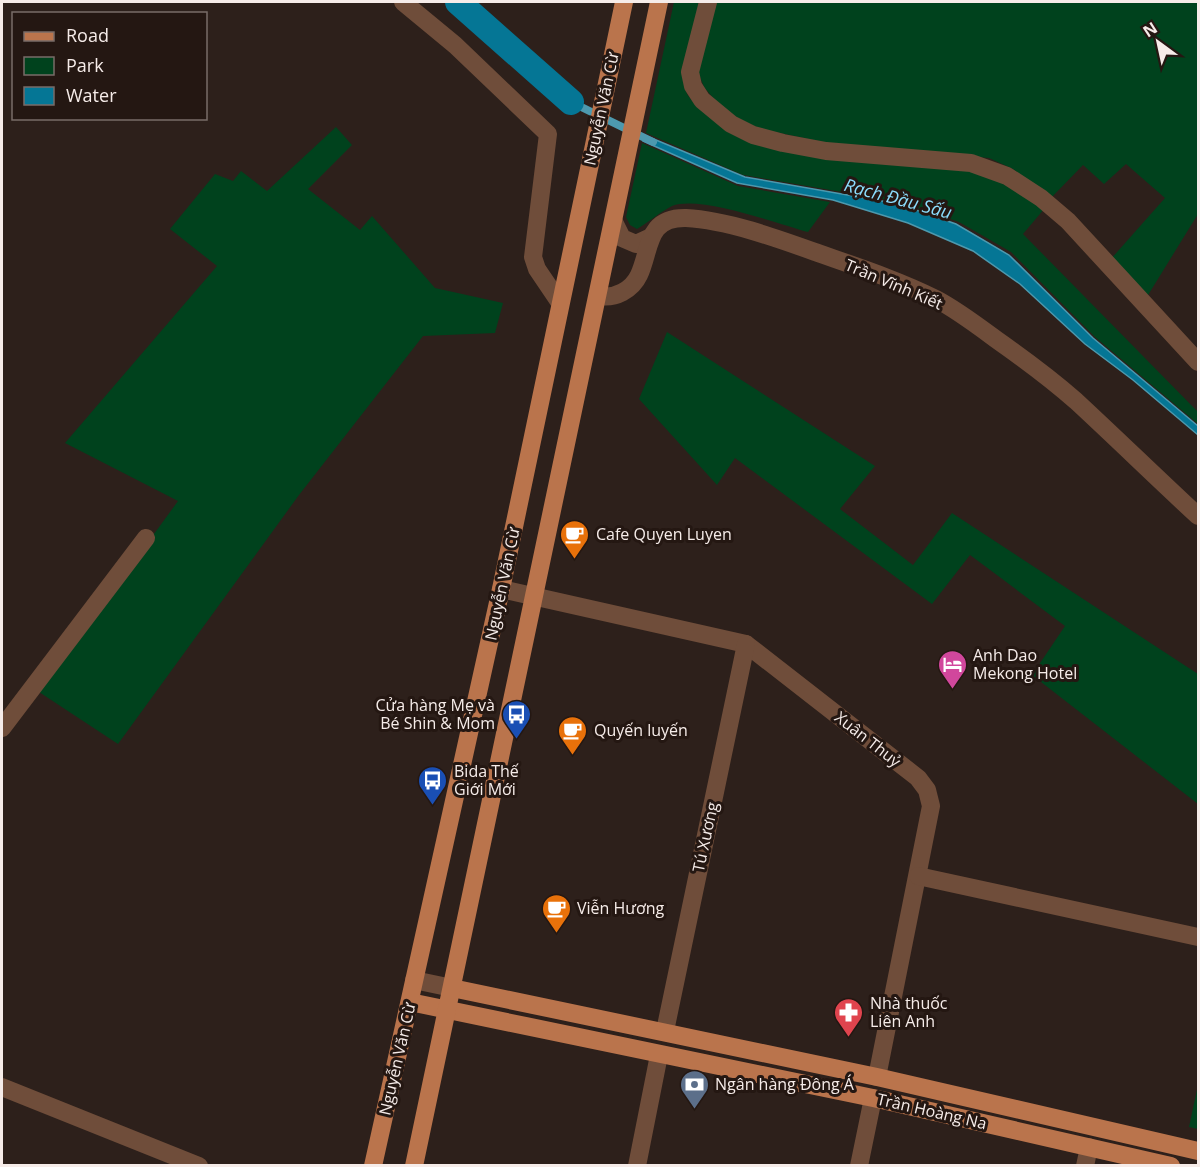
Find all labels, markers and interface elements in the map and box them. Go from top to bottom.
legend [12,12,207,120]
north arrow [1128,12,1188,72]
text: N [1138,17,1161,42]
text: Road [66,23,109,47]
street label: Nguyễn Văn Cừ [578,49,624,167]
text: Park [66,53,104,77]
text: Water [66,83,117,107]
water label: Rạch Đầu Sấu [842,172,955,224]
street label: Trần Vĩnh Kiết [842,254,946,315]
cafe icon: Cafe Quyen Luyen [559,518,591,560]
place label: Cafe Quyen Luyen [596,523,732,545]
street label: Nguyễn Văn Cừ [479,524,525,642]
place label: Anh Dao Mekong Hotel [973,644,1077,684]
hotel icon: Anh Dao Mekong Hotel [936,648,968,690]
place label: Cửa hàng Mẹ và Bé Shin & Mom [376,694,495,734]
bus stop icon: Cửa hàng Mẹ và Bé Shin & Mom [500,698,532,740]
street label: Xuân Thuỷ [830,706,906,772]
cafe icon: Quyến luyến [557,714,589,756]
place label: Quyến luyến [594,719,688,741]
place label: Bida Thế Giới Mới [454,760,519,800]
bus stop icon: Bida Thế Giới Mới [417,764,449,806]
street label: Tú Xương [687,800,723,874]
cafe icon: Viễn Hương [540,892,572,934]
place label: Viễn Hương [577,897,665,919]
place label: Nhà thuốc Liên Anh [870,992,948,1032]
pharmacy icon: Nhà thuốc Liên Anh [833,996,865,1038]
street label: Nguyễn Văn Cừ [373,999,421,1117]
bank icon: Ngân hàng Đông Á [678,1068,710,1110]
place label: Ngân hàng Đông Á [715,1073,855,1095]
street label: Trần Hoàng Na [875,1088,989,1134]

